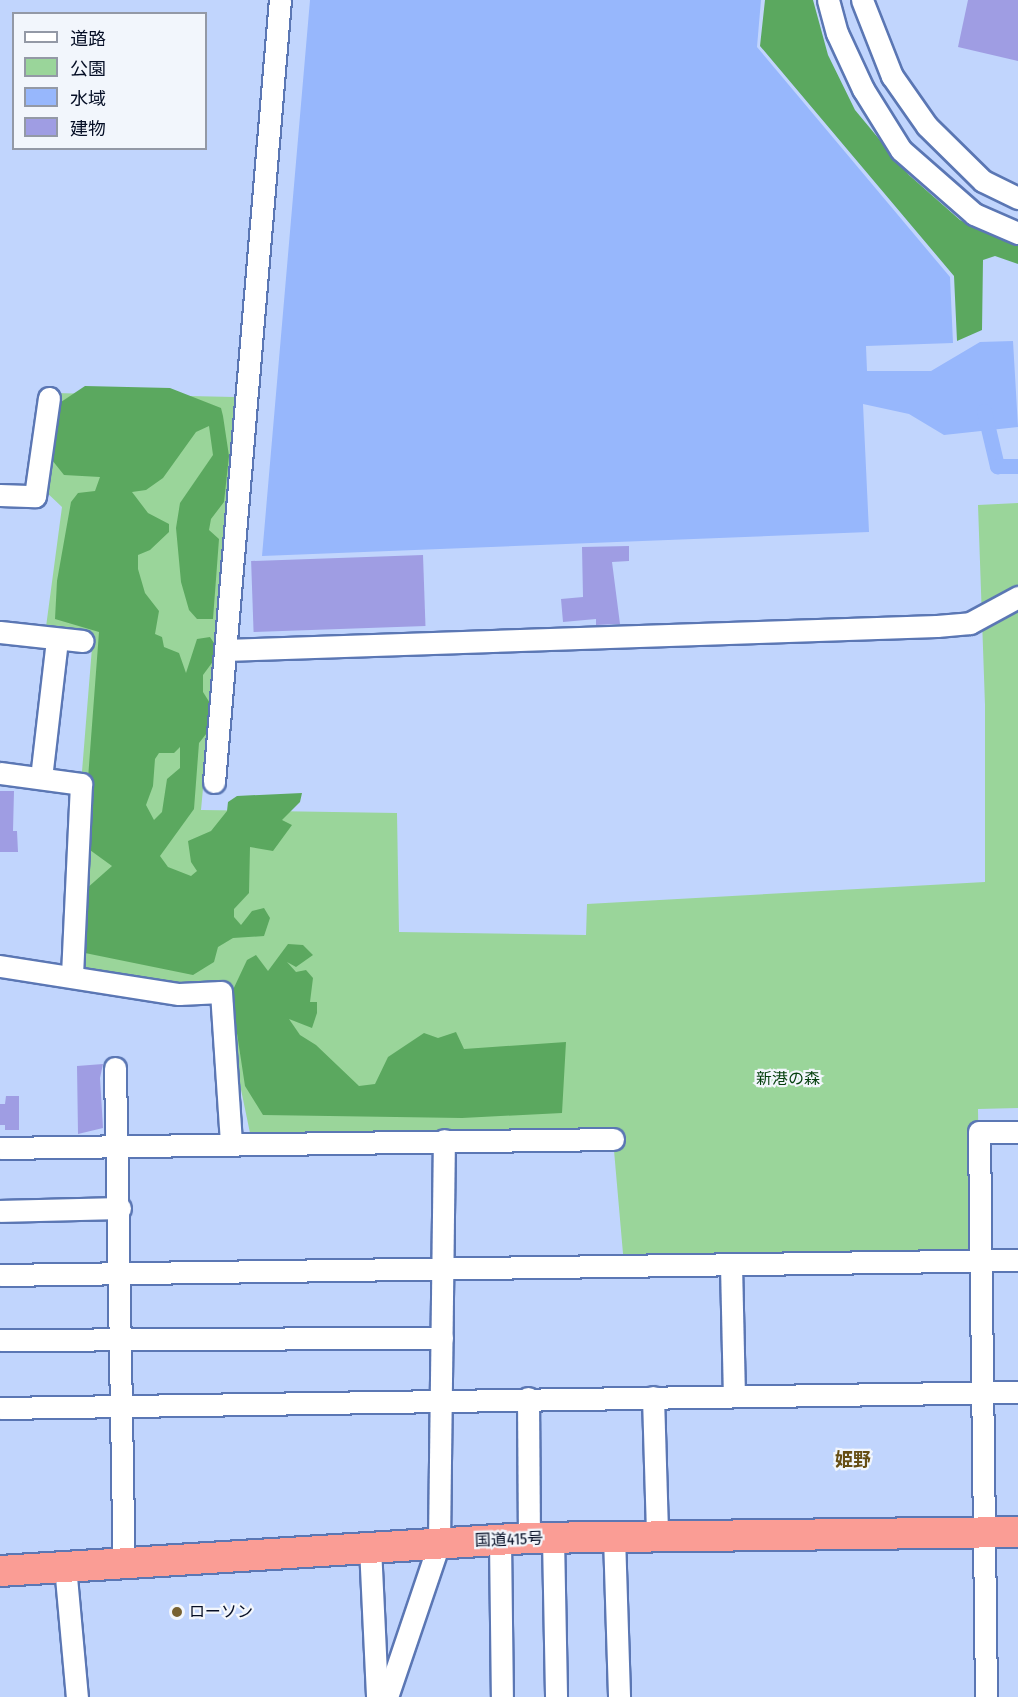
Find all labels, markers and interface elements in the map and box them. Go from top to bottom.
legend [12,12,207,150]
text: 道路 [70,28,106,50]
text: 公園 [70,58,106,80]
text: 水域 [70,88,106,110]
text: 建物 [70,118,106,140]
park label: 新港の森 [756,1069,820,1089]
district label: 姫野 [835,1449,871,1471]
street label: 国道415号 [474,1529,544,1551]
place label: ローソン [189,1602,253,1622]
marker: ローソン [170,1605,184,1619]

